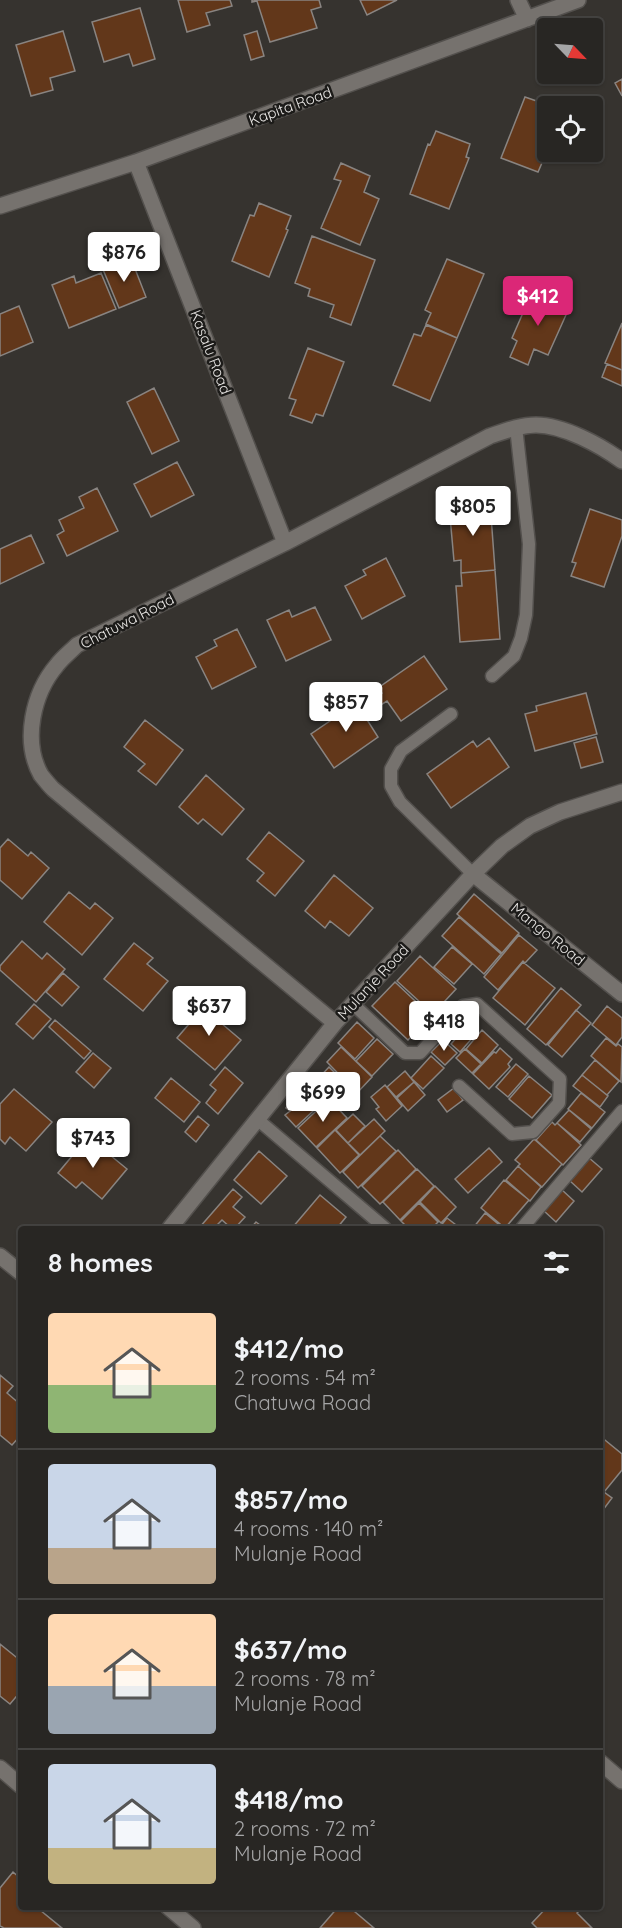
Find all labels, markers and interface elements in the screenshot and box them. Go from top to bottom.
north arrow [537,18,603,84]
map controls [537,18,603,162]
street label: Kapita Road [246,82,334,130]
button: locate [537,96,603,162]
pin: $876 [88,232,160,283]
text: $876 [102,239,146,264]
pin: $412 [502,276,574,327]
text: $412 [517,283,559,308]
street label: Kasalu Road [186,307,236,397]
pin: $805 [437,486,509,537]
text: $805 [450,493,496,518]
street label: Chatuwa Road [77,589,177,653]
pin: $857 [310,682,382,733]
text: $857 [323,689,369,714]
street label: Mango Road [507,898,589,970]
street label: Mulanje Road [333,940,413,1024]
pin: $637 [173,986,245,1037]
text: $637 [187,993,231,1018]
pin: $418 [408,1001,480,1052]
text: $418 [423,1008,465,1033]
pin: $699 [287,1072,359,1123]
text: $699 [300,1079,346,1104]
pin: $743 [57,1118,129,1169]
text: $743 [71,1125,115,1150]
text: 8 homes [48,1246,153,1279]
icon: filters [540,1246,573,1279]
text: $412/mo [234,1332,344,1365]
icon: home [96,1337,168,1409]
text: 2 rooms · 54 m² [234,1365,376,1390]
text: Chatuwa Road [234,1390,371,1415]
text: $857/mo [234,1483,348,1516]
icon: home [96,1488,168,1560]
text: 4 rooms · 140 m² [234,1516,383,1541]
text: Mulanje Road [234,1541,362,1566]
text: $637/mo [234,1633,347,1666]
icon: home [96,1638,168,1710]
text: 2 rooms · 78 m² [234,1666,376,1691]
text: Mulanje Road [234,1691,362,1716]
text: $418/mo [234,1783,343,1816]
icon: home [96,1788,168,1860]
text: 2 rooms · 72 m² [234,1816,376,1841]
text: Mulanje Road [234,1841,362,1866]

